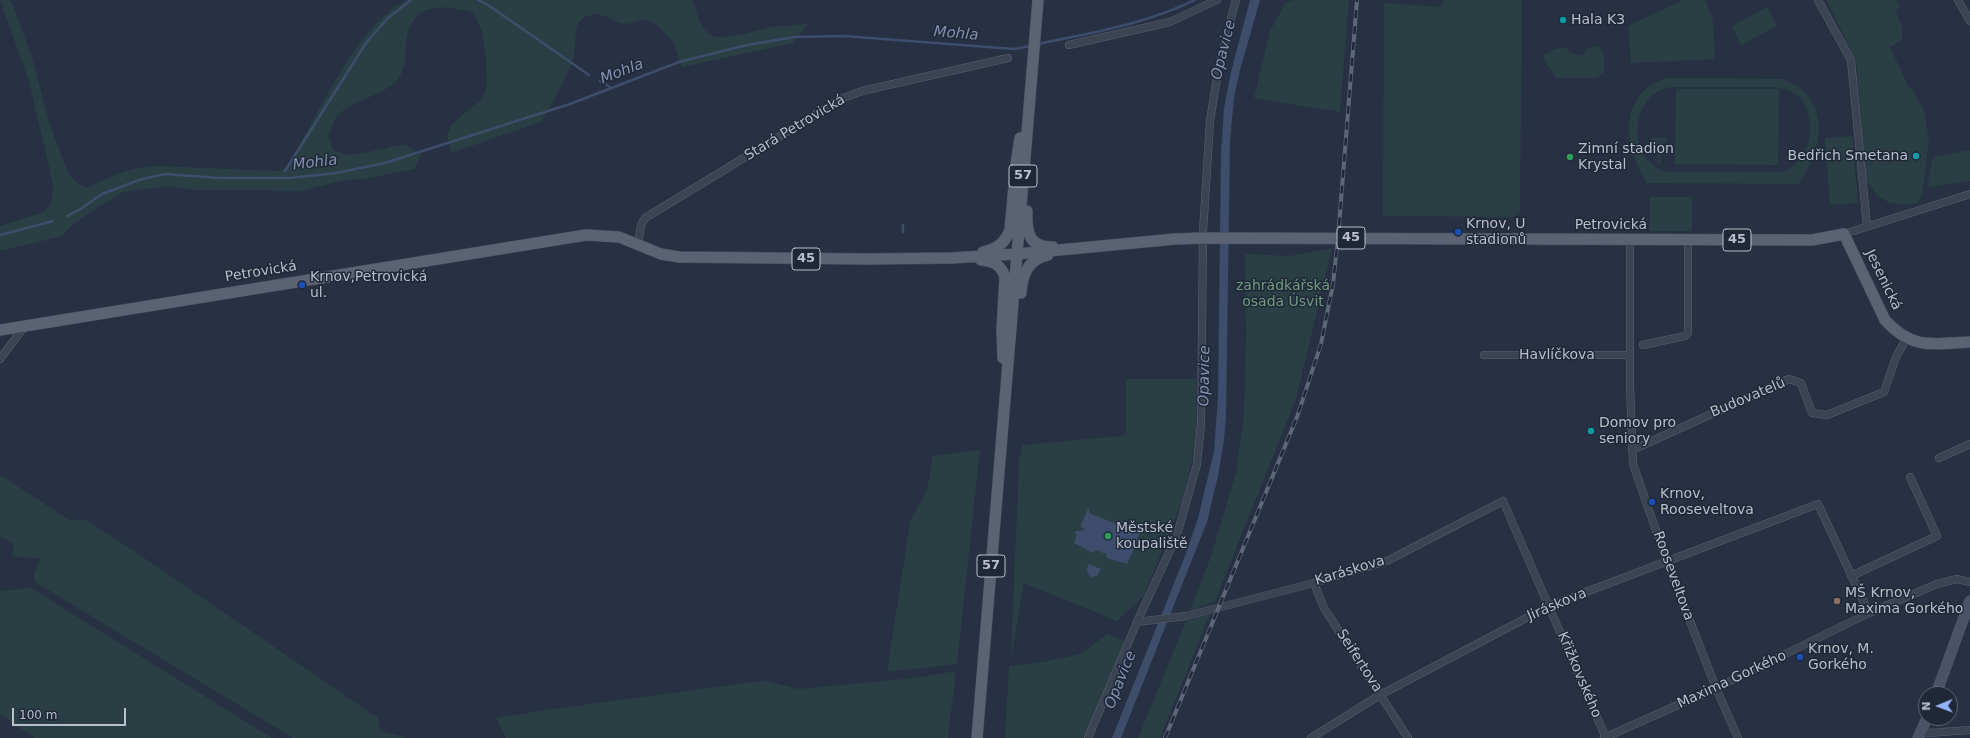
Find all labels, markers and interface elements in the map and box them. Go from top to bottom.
place label: Hala K3 [1571,12,1625,28]
marker: Hala K3 [1558,15,1568,25]
water label: Opavice [1208,18,1240,82]
water label: Mohla [933,23,979,45]
water label: Mohla [598,56,646,88]
street label: Stará Petrovická [742,91,848,165]
place label: Zimní stadion Krystal [1578,141,1674,174]
place label: Bedřich Smetana [1788,148,1908,164]
water label: Mohla [292,151,338,175]
marker: Bedřich Smetana [1911,151,1921,161]
marker: Zimní stadion Krystal [1565,152,1575,162]
road number: 57 [1009,165,1037,187]
place label: Krnov, U stadionů [1466,216,1526,248]
street label: Petrovická [1575,217,1647,233]
road number: 45 [1337,227,1365,249]
marker: Krnov, U stadionů [1453,227,1463,237]
road number: 45 [1723,229,1751,251]
street label: Jesenická [1861,247,1905,313]
road number: 45 [792,248,820,270]
street label: Petrovická [224,258,298,286]
place label: Krnov,Petrovická ul. [310,269,427,302]
park label: zahrádkářská osada Úsvit [1236,278,1330,310]
marker: Krnov,Petrovická ul. [297,280,307,290]
water label: Opavice [1195,345,1215,407]
street label: Havlíčkova [1519,347,1595,363]
street label: Budovatelů [1708,375,1788,421]
place label: Domov pro seniory [1599,415,1676,448]
marker: Domov pro seniory [1586,426,1596,436]
place label: Krnov, Rooseveltova [1660,486,1754,518]
marker: Krnov, Rooseveltova [1647,497,1657,507]
place label: Městské koupaliště [1116,520,1188,552]
street label: Rooseveltova [1649,529,1697,623]
marker: Městské koupaliště [1103,531,1113,541]
street label: Karáskova [1313,552,1387,590]
road number: 57 [977,555,1005,577]
street label: Jiráskova [1525,585,1589,625]
place label: MŠ Krnov, Maxima Gorkého [1845,585,1963,618]
marker: MŠ Krnov, Maxima Gorkého [1832,596,1842,606]
street label: Seifertova [1332,626,1386,696]
street label: Křižkovského [1553,630,1605,720]
place label: Krnov, M. Gorkého [1808,641,1874,674]
street label: Maxima Gorkého [1675,647,1789,713]
water label: Opavice [1101,648,1141,712]
marker: Krnov, M. Gorkého [1795,652,1805,662]
north arrow [1918,686,1958,726]
scale bar [14,700,128,726]
text: N [1920,701,1933,711]
text: 100 m [19,708,57,722]

